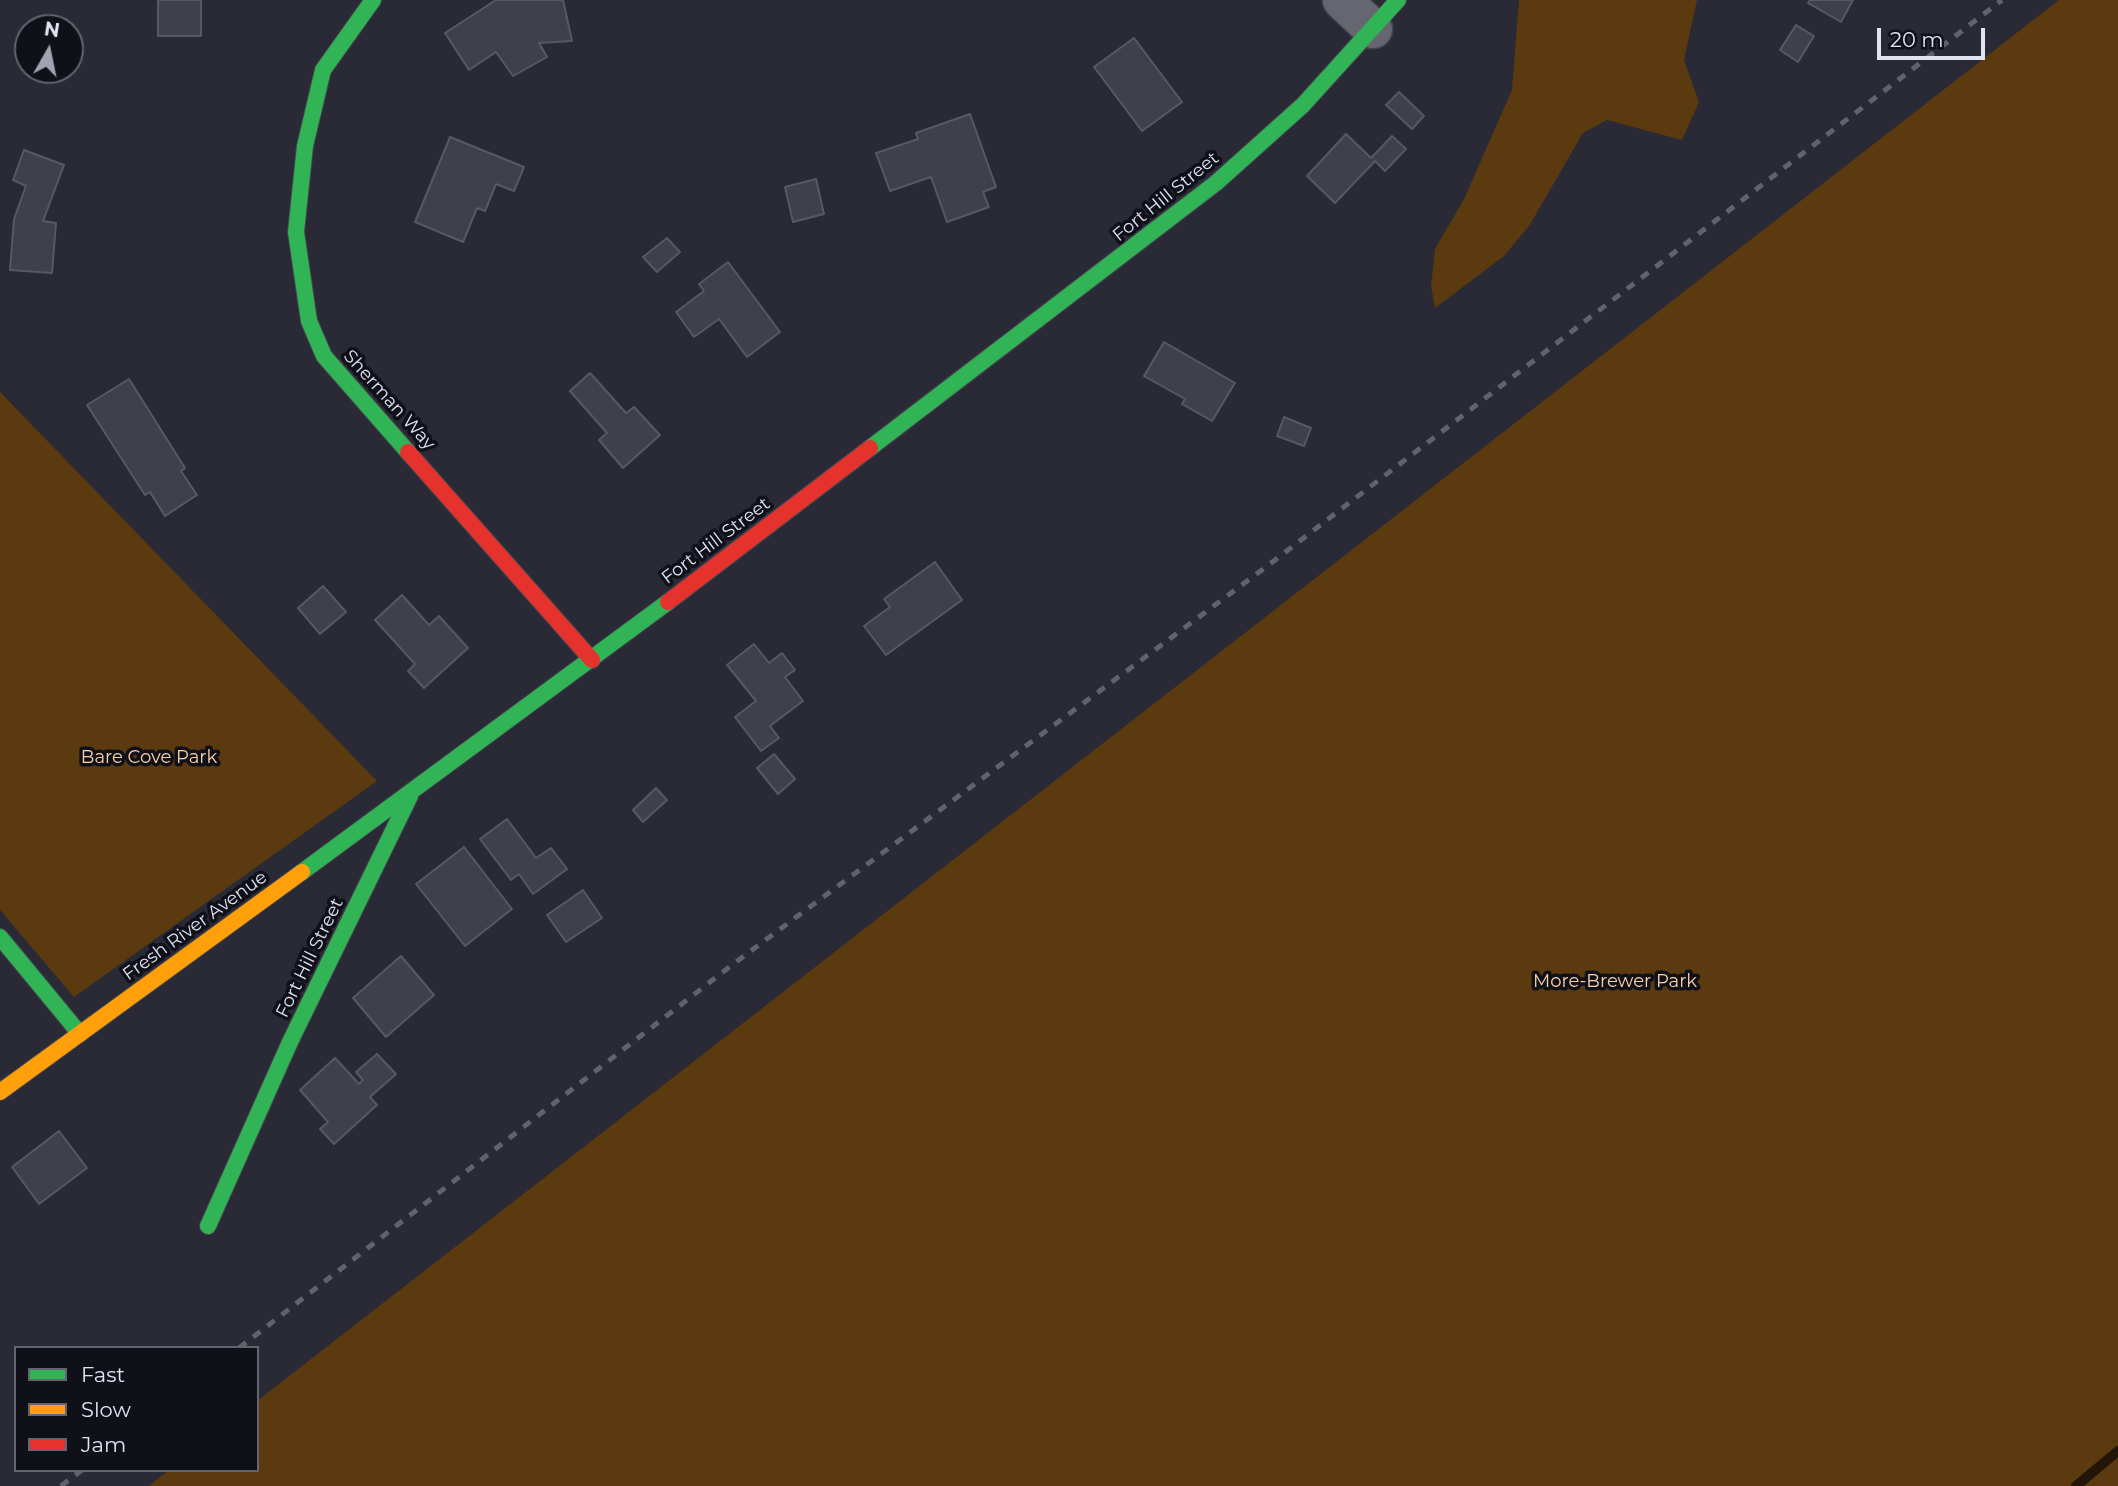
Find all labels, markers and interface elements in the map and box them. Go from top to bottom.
north arrow [14,14,84,84]
scale bar [1880,14,1988,58]
text: N [43,17,61,42]
text: 20 m [1890,27,1944,52]
street label: Fort Hill Street [1109,148,1223,246]
street label: Sherman Way [339,346,439,454]
street label: Fort Hill Street [658,493,774,589]
park label: Bare Cove Park [81,747,217,769]
street label: Fresh River Avenue [119,866,271,986]
street label: Fort Hill Street [272,895,348,1021]
park label: More-Brewer Park [1533,971,1697,993]
legend [14,1346,259,1472]
text: Fast [81,1362,125,1387]
text: Slow [81,1397,131,1422]
text: Jam [81,1432,126,1457]

